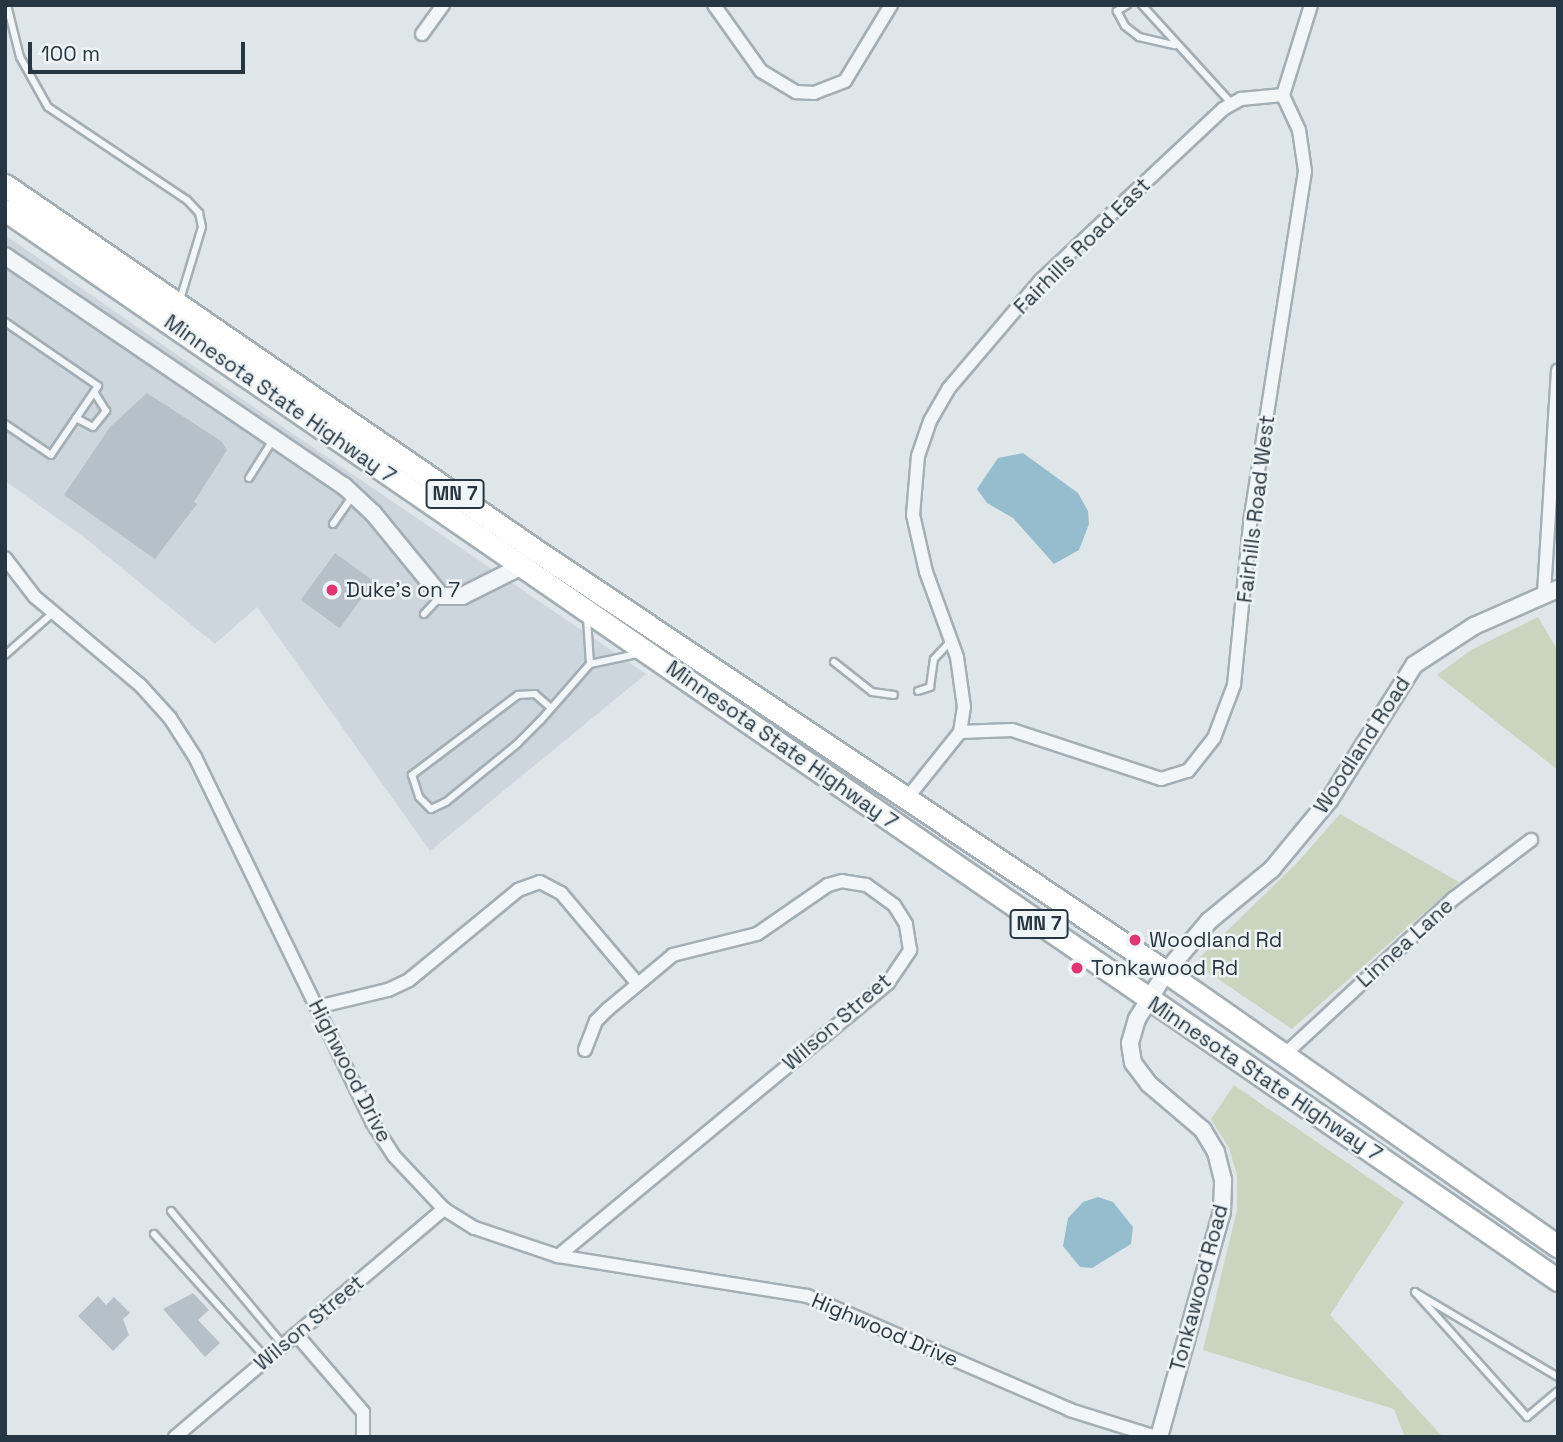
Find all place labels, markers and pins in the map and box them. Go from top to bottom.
place label: Duke's on 7 [346,577,460,603]
marker: Duke's on 7 [324,582,340,598]
place label: Woodland Rd [1149,927,1282,953]
marker: Woodland Rd [1127,932,1143,948]
place label: Tonkawood Rd [1091,955,1238,981]
marker: Tonkawood Rd [1069,960,1085,976]

